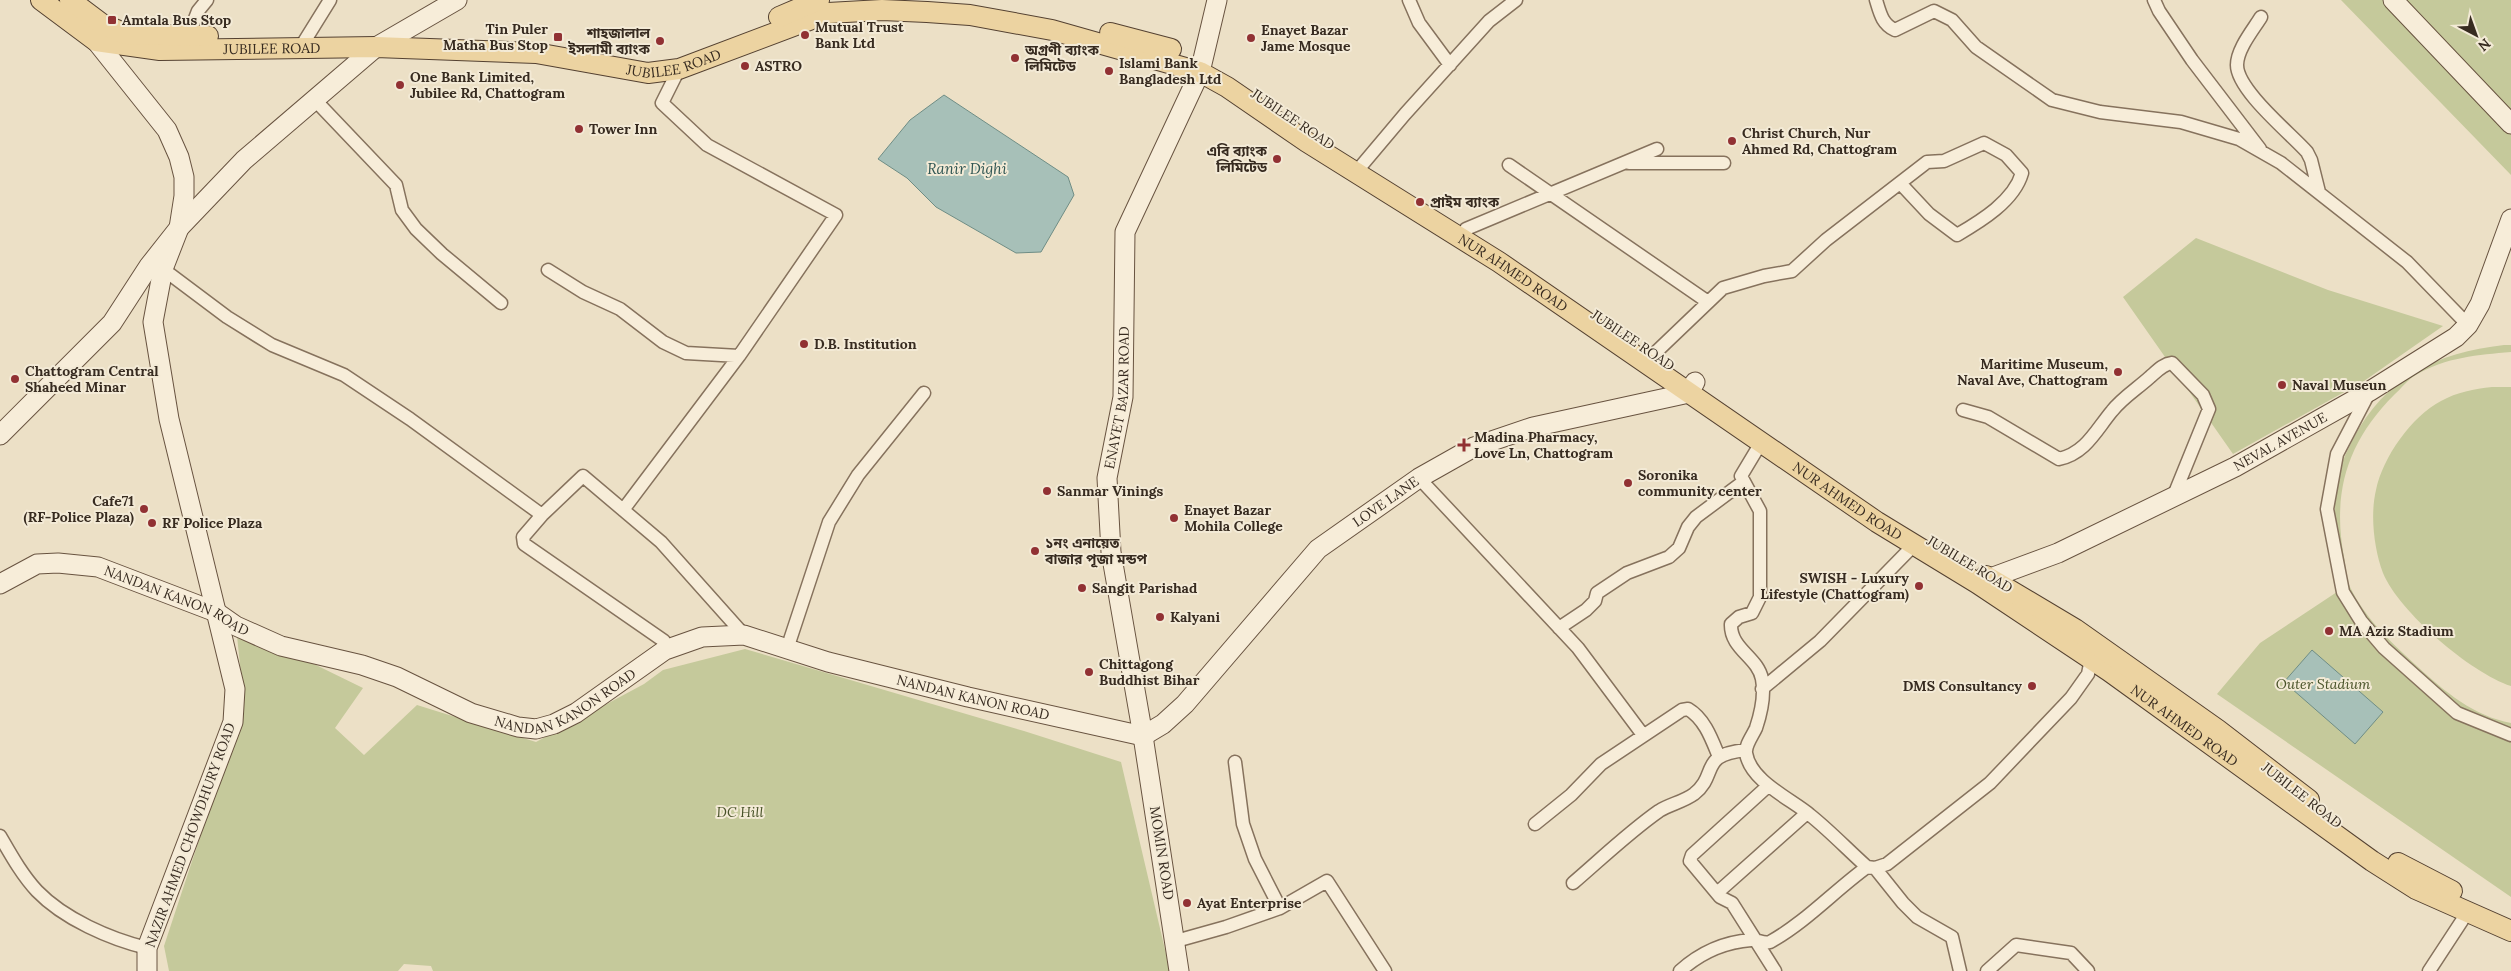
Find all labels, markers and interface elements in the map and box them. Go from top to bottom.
north arrow [2451,10,2501,60]
place label: Amtala Bus Stop [122,11,231,29]
marker: Amtala Bus Stop [106,14,118,26]
place label: Mutual Trust Bank Ltd [815,18,904,52]
place label: Tin Puler Matha Bus Stop [443,20,548,54]
place label: Enayet Bazar Jame Mosque [1261,21,1351,55]
place label: শাহজালাল ইসলামী ব্যাংক [567,24,651,58]
marker: Mutual Trust Bank Ltd [799,29,811,41]
marker: Tin Puler Matha Bus Stop [552,31,564,43]
marker: Enayet Bazar Jame Mosque [1245,32,1257,44]
text: N [2474,34,2495,55]
marker: শাহজালাল ইসলামী ব্যাংক [654,35,666,47]
street label: JUBILEE ROAD [222,39,320,58]
place label: অগ্রণী ব্যাংক লিমিটেড [1024,41,1099,75]
street label: JUBILEE ROAD [624,45,724,82]
marker: অগ্রণী ব্যাংক লিমিটেড [1009,52,1021,64]
place label: Islami Bank Bangladesh Ltd [1119,54,1221,88]
place label: ASTRO [755,57,802,75]
marker: ASTRO [739,60,751,72]
marker: Islami Bank Bangladesh Ltd [1103,65,1115,77]
place label: One Bank Limited, Jubilee Rd, Chattogram [410,68,565,102]
marker: One Bank Limited, Jubilee Rd, Chattogram [394,79,406,91]
street label: JUBILEE ROAD [1247,84,1338,154]
place label: Tower Inn [589,120,658,138]
marker: Tower Inn [573,123,585,135]
place label: Christ Church, Nur Ahmed Rd, Chattogram [1742,124,1897,158]
marker: Christ Church, Nur Ahmed Rd, Chattogram [1726,135,1738,147]
place label: এবি ব্যাংক লিমিটেড [1207,142,1268,176]
marker: এবি ব্যাংক লিমিটেড [1271,153,1283,165]
water label: Ranir Dighi [927,159,1007,178]
place label: প্রাইম ব্যাংক [1430,193,1500,211]
marker: প্রাইম ব্যাংক [1414,196,1426,208]
street label: NUR AHMED ROAD [1455,230,1571,316]
street label: JUBILEE ROAD [1587,305,1678,375]
street label: ENAYET BAZAR ROAD [1100,326,1133,470]
place label: D.B. Institution [814,335,917,353]
marker: D.B. Institution [798,338,810,350]
place label: Maritime Museum, Naval Ave, Chattogram [1957,355,2108,389]
place label: Chattogram Central Shaheed Minar [25,362,159,396]
marker: Maritime Museum, Naval Ave, Chattogram [2112,366,2124,378]
marker: Chattogram Central Shaheed Minar [9,373,21,385]
place label: Naval Museun [2292,376,2386,394]
marker: Naval Museun [2276,379,2288,391]
street label: NEVAL AVENUE [2230,408,2330,475]
place label: Madina Pharmacy, Love Ln, Chattogram [1474,428,1613,462]
marker: Madina Pharmacy, Love Ln, Chattogram [1458,439,1470,451]
street label: NUR AHMED ROAD [1789,458,1905,544]
place label: Soronika community center [1638,466,1762,500]
street label: LOVE LANE [1349,472,1422,531]
marker: Soronika community center [1622,477,1634,489]
place label: Sanmar Vinings [1057,482,1164,500]
marker: Sanmar Vinings [1041,485,1053,497]
place label: Cafe71 (RF-Police Plaza) [23,492,134,526]
place label: Enayet Bazar Mohila College [1184,501,1283,535]
marker: Cafe71 (RF-Police Plaza) [138,503,150,515]
marker: Enayet Bazar Mohila College [1168,512,1180,524]
place label: RF Police Plaza [162,514,263,532]
marker: RF Police Plaza [146,517,158,529]
street label: JUBILEE ROAD [1923,531,2016,597]
place label: ১নং এনায়েত বাজার পূজা মন্ডপ [1044,534,1148,568]
marker: ১নং এনায়েত বাজার পূজা মন্ডপ [1029,545,1041,557]
street label: NANDAN KANON ROAD [102,561,252,640]
place label: SWISH - Luxury Lifestyle (Chattogram) [1760,569,1909,603]
place label: Sangit Parishad [1092,579,1197,597]
marker: SWISH - Luxury Lifestyle (Chattogram) [1913,580,1925,592]
marker: Sangit Parishad [1076,582,1088,594]
place label: Kalyani [1170,608,1220,626]
marker: Kalyani [1154,611,1166,623]
place label: MA Aziz Stadium [2339,622,2454,640]
marker: MA Aziz Stadium [2323,625,2335,637]
place label: Chittagong Buddhist Bihar [1099,655,1200,689]
street label: NANDAN KANON ROAD [492,665,639,738]
marker: Chittagong Buddhist Bihar [1083,666,1095,678]
street label: NANDAN KANON ROAD [895,670,1051,724]
park label: Outer Stadium [2276,675,2371,693]
place label: DMS Consultancy [1903,677,2022,695]
marker: DMS Consultancy [2026,680,2038,692]
street label: NUR AHMED ROAD [2127,681,2242,770]
street label: NAZIR AHMED CHOWDHURY ROAD [141,720,239,950]
street label: JUBILEE ROAD [2257,757,2346,832]
park label: DC Hill [717,803,763,821]
street label: MOMIN ROAD [1146,805,1178,901]
place label: Ayat Enterprise [1197,894,1302,912]
marker: Ayat Enterprise [1181,897,1193,909]

